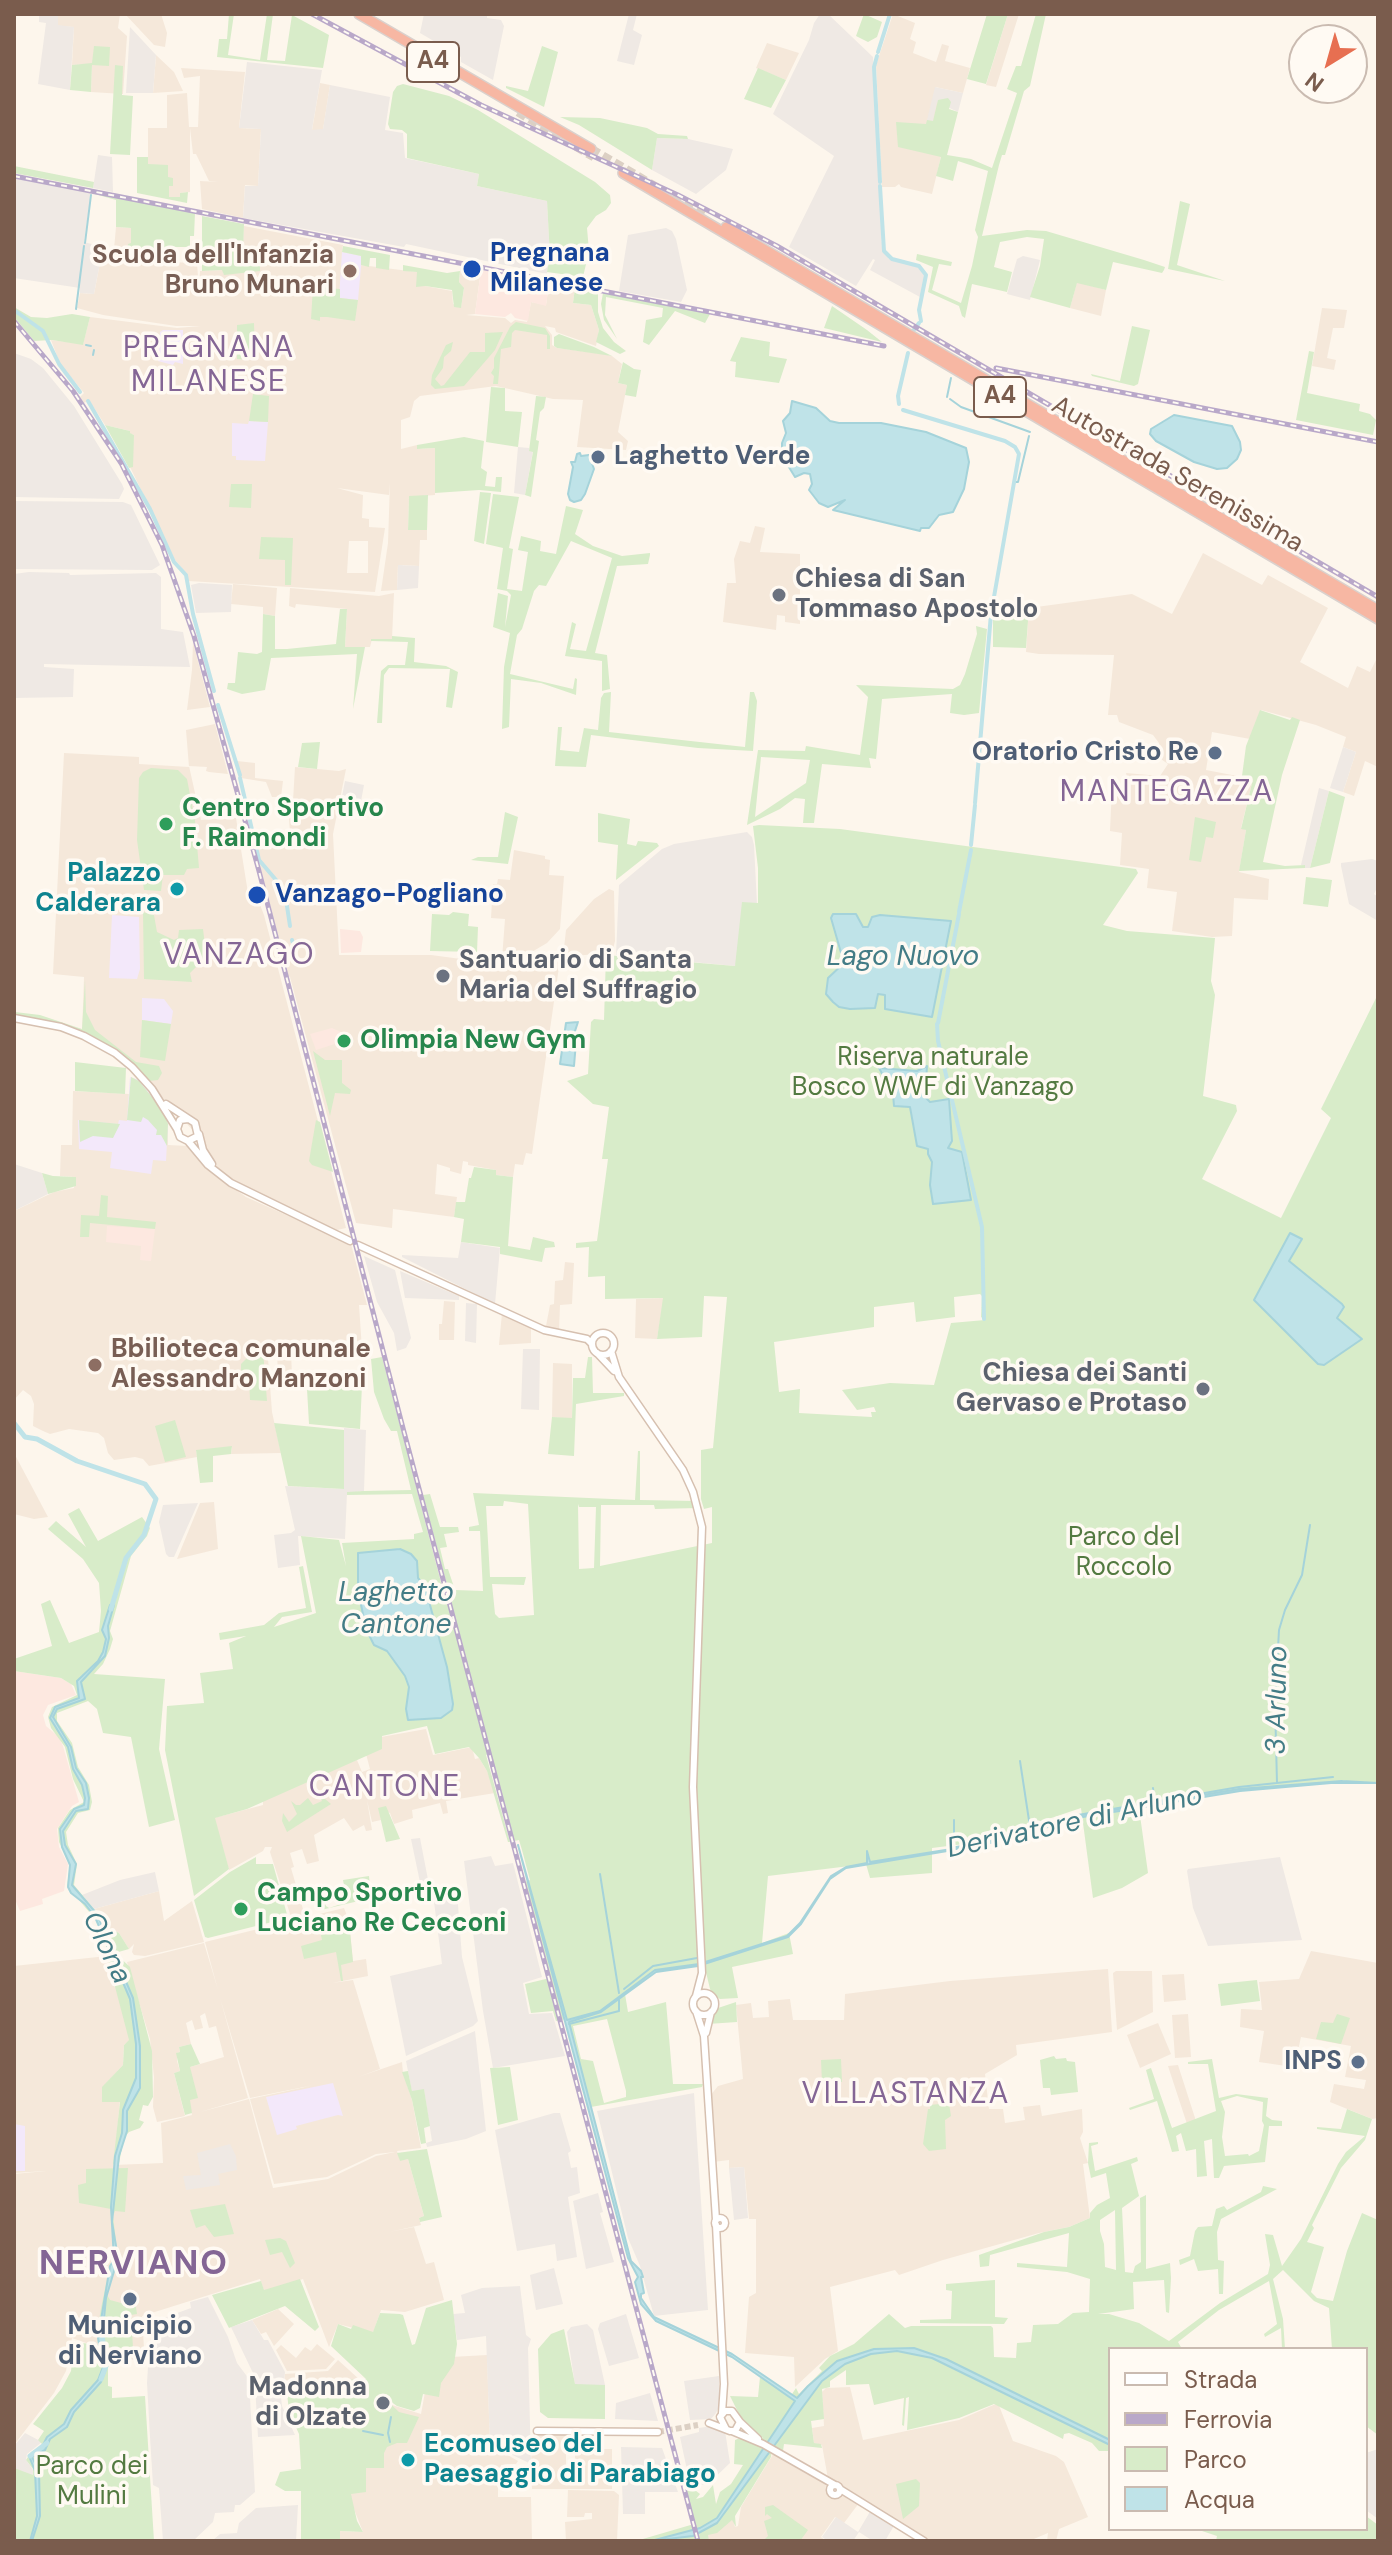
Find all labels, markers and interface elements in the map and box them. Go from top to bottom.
north arrow [1288,24,1368,104]
road number: A4 [407,42,459,82]
text: N [1299,66,1330,98]
place label: Pregnana Milanese [490,238,610,300]
place label: Scuola dell'Infanzia Bruno Munari [92,240,334,302]
marker: Pregnana Milanese [461,258,483,280]
marker: Scuola dell'Infanzia Bruno Munari [341,262,359,280]
district label: PREGNANA MILANESE [123,331,295,402]
road number: A4 [974,377,1026,417]
street label: Autostrada Serenissima [1046,390,1308,560]
place label: Laghetto Verde [614,441,810,473]
marker: Laghetto Verde [589,448,607,466]
place label: Chiesa di San Tommaso Apostolo [795,564,1038,626]
marker: Chiesa di San Tommaso Apostolo [770,586,788,604]
place label: Oratorio Cristo Re [972,737,1199,769]
marker: Oratorio Cristo Re [1206,744,1224,762]
district label: MANTEGAZZA [1060,775,1274,811]
place label: Centro Sportivo F. Raimondi [182,793,384,854]
marker: Centro Sportivo F. Raimondi [157,815,175,833]
place label: Palazzo Calderara [35,858,161,920]
place label: Vanzago-Pogliano [275,879,504,911]
marker: Palazzo Calderara [168,880,186,898]
marker: Vanzago-Pogliano [246,884,268,906]
district label: VANZAGO [163,938,315,974]
water label: Lago Nuovo [827,941,979,975]
place label: Santuario di Santa Maria del Suffragio [459,945,697,1006]
marker: Santuario di Santa Maria del Suffragio [434,967,452,985]
place label: Olimpia New Gym [360,1025,586,1057]
marker: Olimpia New Gym [335,1032,353,1050]
park label: Riserva naturale Bosco WWF di Vanzago [792,1042,1074,1104]
place label: Bbilioteca comunale Alessandro Manzoni [111,1334,371,1396]
marker: Bbilioteca comunale Alessandro Manzoni [86,1356,104,1374]
place label: Chiesa dei Santi Gervaso e Protaso [956,1358,1187,1420]
marker: Chiesa dei Santi Gervaso e Protaso [1194,1380,1212,1398]
park label: Parco del Roccolo [1068,1522,1180,1584]
water label: Laghetto Cantone [338,1577,454,1643]
water label: 3 Arluno [1260,1645,1296,1755]
district label: CANTONE [309,1770,461,1806]
water label: Derivatore di Arluno [944,1780,1206,1866]
place label: Campo Sportivo Luciano Re Cecconi [257,1878,506,1940]
marker: Campo Sportivo Luciano Re Cecconi [232,1900,250,1918]
water label: Olona [74,1906,138,1990]
place label: INPS [1284,2046,1342,2078]
marker: INPS [1349,2053,1367,2071]
district label: VILLASTANZA [802,2077,1010,2113]
district label: NERVIANO [39,2245,229,2285]
marker: Municipio di Nerviano [121,2290,139,2308]
place label: Municipio di Nerviano [58,2311,202,2372]
legend [1108,2347,1368,2531]
text: Strada [1184,2364,1257,2395]
place label: Madonna di Olzate [249,2372,367,2434]
marker: Madonna di Olzate [374,2394,392,2412]
text: Ferrovia [1184,2404,1272,2435]
place label: Ecomuseo del Paesaggio di Parabiago [424,2429,716,2490]
text: Parco [1184,2444,1247,2475]
park label: Parco dei Mulini [36,2451,148,2512]
marker: Ecomuseo del Paesaggio di Parabiago [399,2451,417,2469]
text: Acqua [1184,2484,1255,2515]

